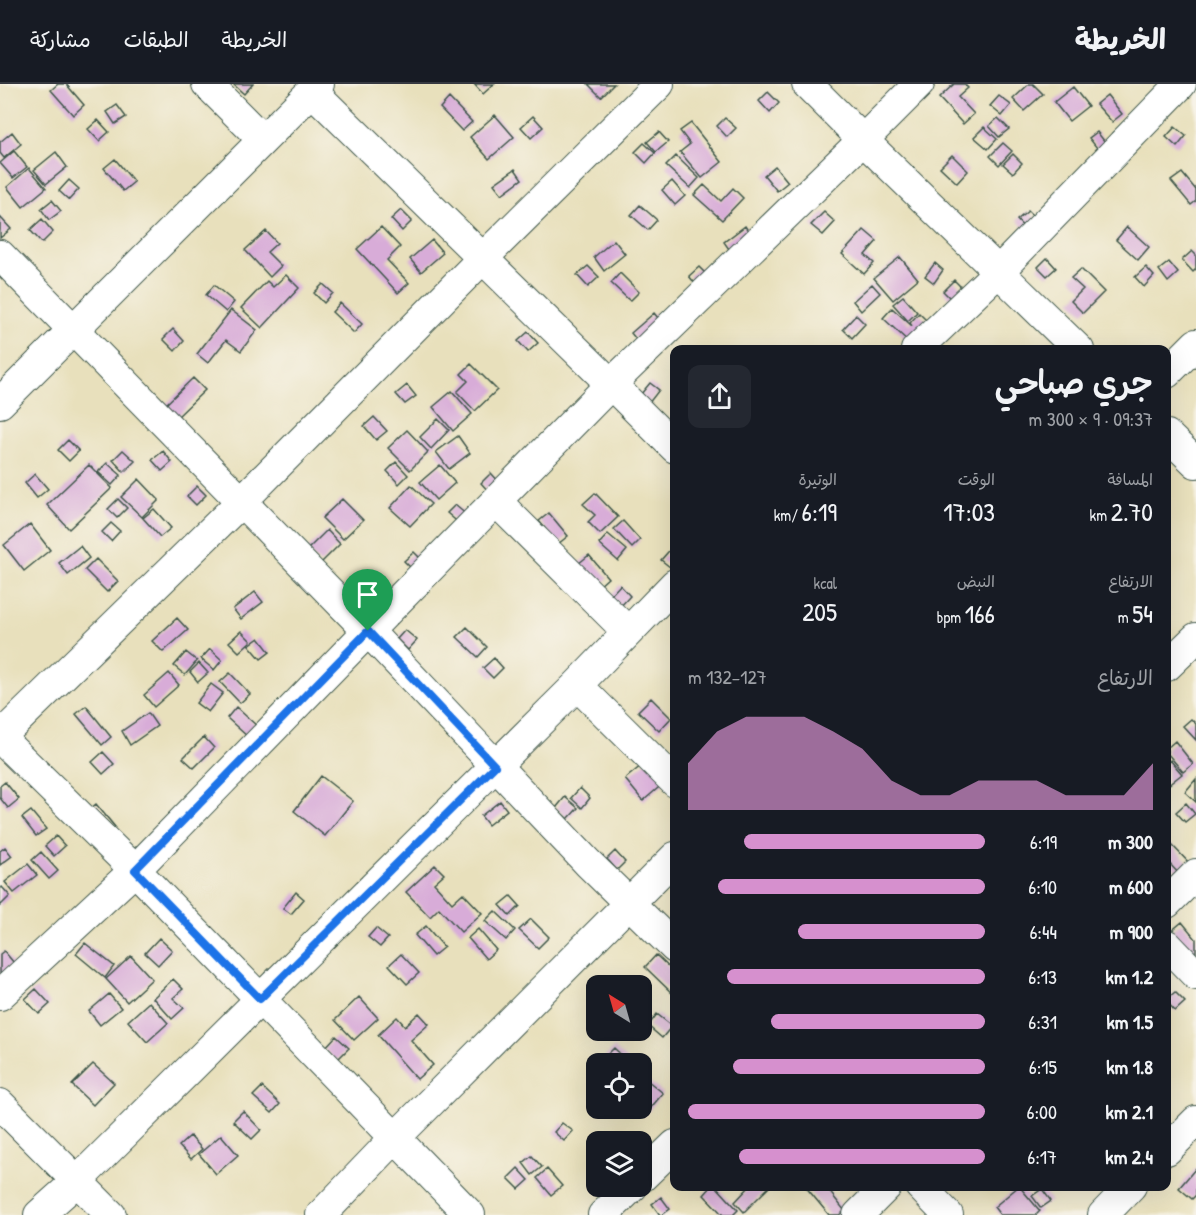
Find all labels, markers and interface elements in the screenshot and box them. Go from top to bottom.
text: الخريطة [1075,20,1166,58]
text: مشاركة [30,25,91,54]
text: الطبقات [124,25,189,54]
text: الخريطة [222,25,287,54]
text: جري صباحي [995,360,1153,404]
button: share [688,365,751,428]
text: 09:37 · 9 × 300 m [1029,405,1153,432]
text: الوتيرة [798,468,837,490]
text: الوقت [958,468,995,490]
text: المسافة [1107,468,1153,490]
text: 6:19 [802,494,837,529]
text: 17:03 [943,494,995,529]
text: 2.70 [1111,494,1153,529]
text: /km [774,504,802,526]
text: km [1090,504,1111,526]
pin [342,569,393,631]
text: النبض [957,570,995,592]
text: الارتفاع [1108,570,1153,592]
text: kcal [814,572,837,594]
icon: arrive [351,578,384,611]
text: 205 [802,594,837,629]
text: 166 [965,596,995,631]
text: 54 [1132,596,1153,631]
text: bpm [937,606,965,628]
text: m [1118,606,1132,628]
text: 127–132 m [688,663,767,690]
text: الارتفاع [1097,664,1153,691]
text: 6:19 [1030,828,1057,855]
text: 300 m [1108,828,1153,855]
text: 6:10 [1028,873,1057,900]
text: 600 m [1109,873,1153,900]
text: 6:44 [1029,918,1057,945]
text: 900 m [1110,918,1153,945]
text: 6:13 [1028,963,1057,990]
text: 1.2 km [1106,963,1153,990]
north arrow [586,975,652,1041]
map controls [586,975,652,1197]
text: 6:31 [1028,1008,1057,1035]
text: 1.5 km [1106,1008,1153,1035]
button: locate [586,1053,652,1119]
text: 6:15 [1029,1053,1057,1080]
text: 1.8 km [1106,1053,1153,1080]
text: 6:00 [1026,1098,1057,1125]
text: 2.1 km [1106,1098,1153,1125]
button: layers [586,1131,652,1197]
text: 6:17 [1027,1143,1057,1170]
text: 2.4 km [1105,1143,1153,1170]

